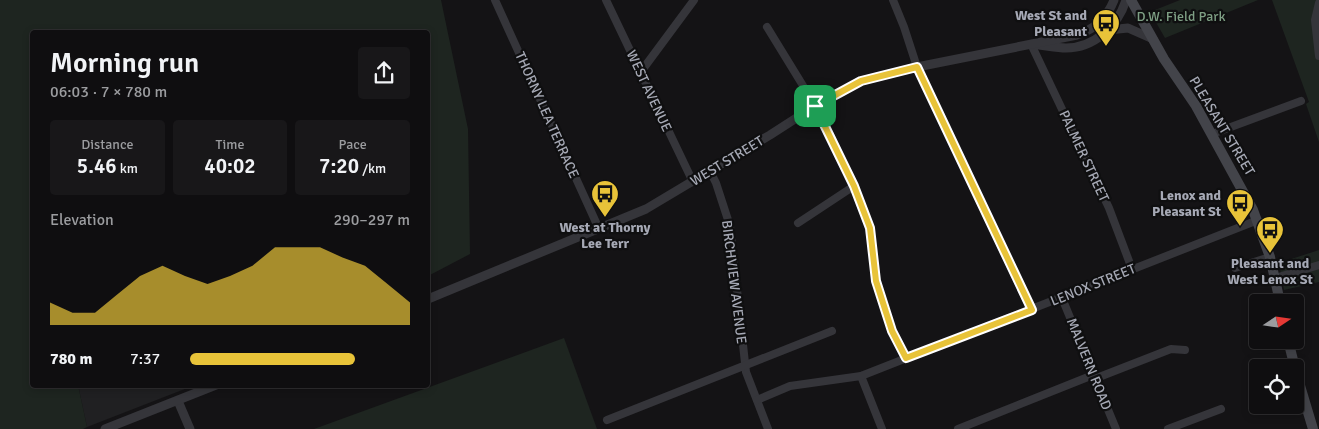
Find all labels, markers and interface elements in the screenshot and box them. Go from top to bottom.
place label: West St and Pleasant [1015,7,1088,40]
bus stop icon: West St and Pleasant [1091,8,1121,47]
park label: D.W. Field Park [1137,8,1225,25]
text: Morning run [50,46,199,80]
button: share [358,47,410,99]
street label: WEST AVENUE [623,48,675,134]
street label: THORNY LEA TERRACE [511,49,583,181]
street label: PLEASANT STREET [1186,73,1258,179]
text: 06:03 · 7 × 780 m [50,82,167,102]
pin [794,85,836,127]
icon: arrive [801,92,829,120]
street label: PALMER STREET [1055,108,1113,205]
street label: WEST STREET [687,132,767,190]
text: Distance [81,136,133,153]
text: Time [216,136,244,153]
text: Pace [339,136,367,153]
text: 5.46 [77,153,117,179]
text: 40:02 [204,153,256,179]
text: 7:20 [319,153,359,179]
text: km [117,160,138,177]
text: /km [359,160,386,177]
bus stop icon: West at Thorny Lee Terr [590,179,620,218]
place label: Lenox and Pleasant St [1152,187,1222,220]
bus stop icon: Lenox and Pleasant St [1225,188,1255,227]
text: Elevation [50,210,114,230]
text: 290–297 m [333,210,410,230]
bus stop icon: Pleasant and West Lenox St [1255,215,1285,254]
place label: West at Thorny Lee Terr [559,219,651,252]
street label: BIRCHVIEW AVENUE [718,219,750,345]
place label: Pleasant and West Lenox St [1227,255,1313,288]
street label: LENOX STREET [1048,260,1138,310]
north arrow [1249,294,1304,349]
map controls [1249,294,1304,414]
street label: MALVERN ROAD [1063,316,1115,412]
text: 780 m [50,349,92,369]
text: 7:37 [130,349,160,369]
button: locate [1249,359,1304,414]

